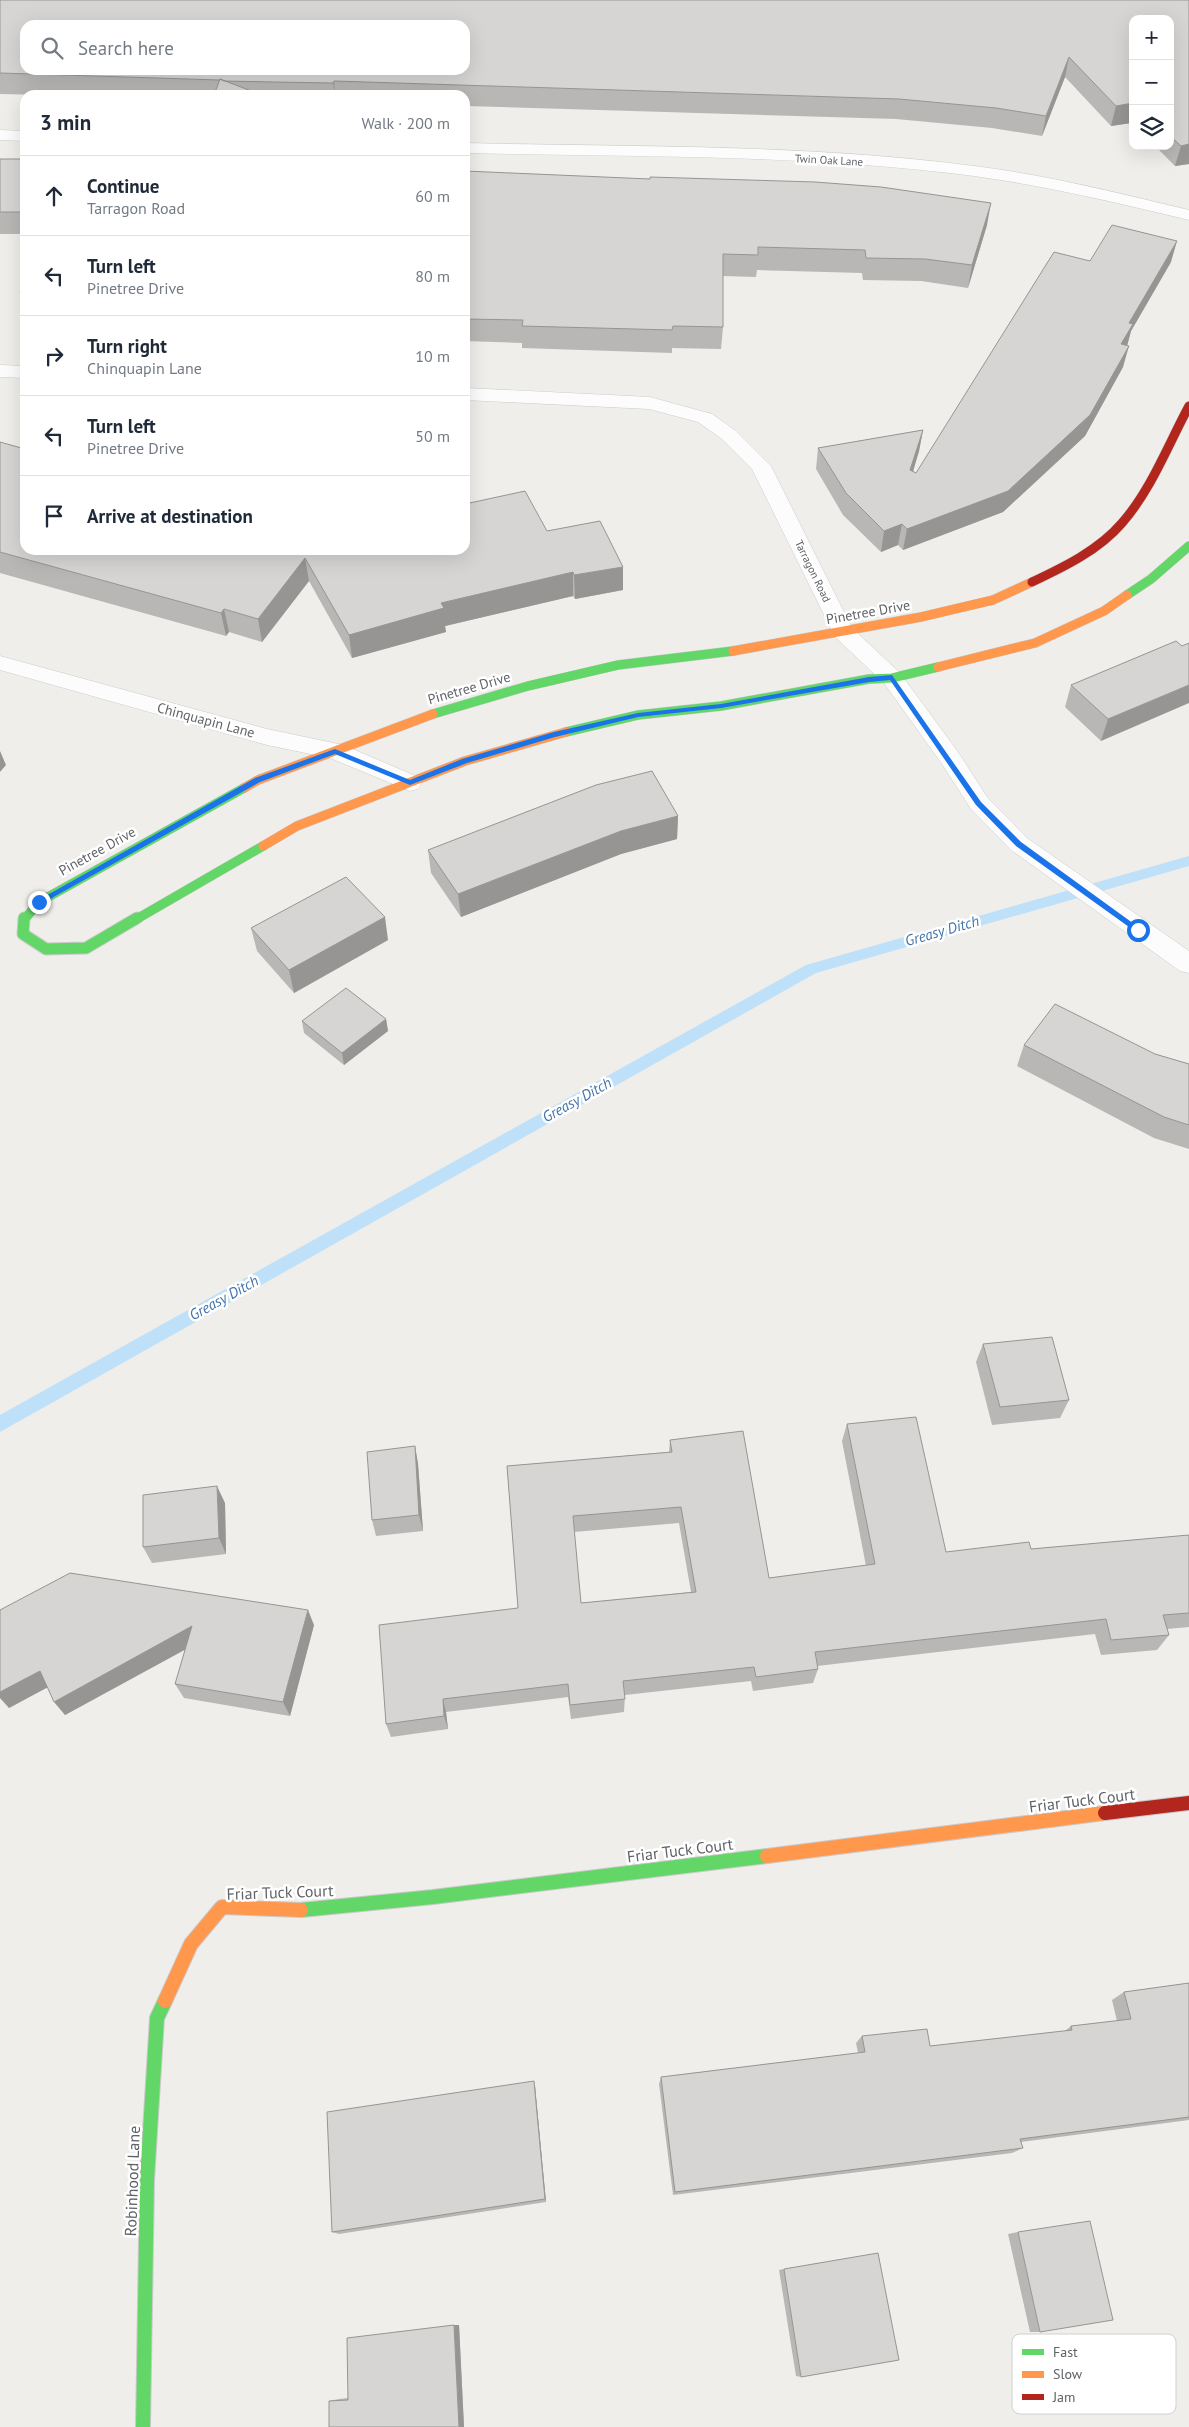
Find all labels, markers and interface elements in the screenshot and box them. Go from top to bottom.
map controls [1129,15,1174,150]
button: + [1129,15,1174,60]
search box [20,20,470,75]
icon: search [38,34,66,62]
text: Search here [78,36,174,60]
button: − [1129,60,1174,105]
button: layers [1129,105,1174,150]
text: 3 min [40,109,91,136]
text: Walk · 200 m [361,113,450,133]
street label: Twin Oak Lane [795,151,864,169]
text: Continue [87,174,159,198]
icon: ahead [40,182,68,210]
text: 60 m [415,186,450,206]
text: Tarragon Road [87,198,185,218]
text: Turn left [87,254,156,278]
icon: left [40,262,68,290]
text: 80 m [415,266,450,286]
text: Pinetree Drive [87,278,184,298]
text: Turn right [87,334,167,358]
icon: right [40,342,68,370]
text: 10 m [415,346,450,366]
text: Chinquapin Lane [87,358,202,378]
text: Turn left [87,414,156,438]
icon: left [40,422,68,450]
text: 50 m [415,426,450,446]
text: Pinetree Drive [87,438,184,458]
icon: arrive [40,502,68,530]
text: Arrive at destination [87,504,253,528]
street label: Tarragon Road [792,538,834,604]
street label: Pinetree Drive [825,596,911,628]
street label: Pinetree Drive [426,668,512,708]
street label: Chinquapin Lane [155,698,257,742]
street label: Pinetree Drive [55,823,139,879]
route end [28,891,51,914]
water label: Greasy Ditch [903,911,981,950]
route start [1127,919,1150,942]
water label: Greasy Ditch [539,1073,615,1126]
water label: Greasy Ditch [186,1271,262,1324]
street label: Friar Tuck Court [1028,1783,1137,1816]
street label: Friar Tuck Court [626,1833,735,1866]
street label: Friar Tuck Court [226,1880,334,1904]
street label: Robinhood Lane [120,2125,144,2237]
legend [1012,2334,1176,2414]
text: Fast [1053,2343,1078,2361]
text: Slow [1053,2365,1083,2383]
text: Jam [1052,2388,1075,2406]

